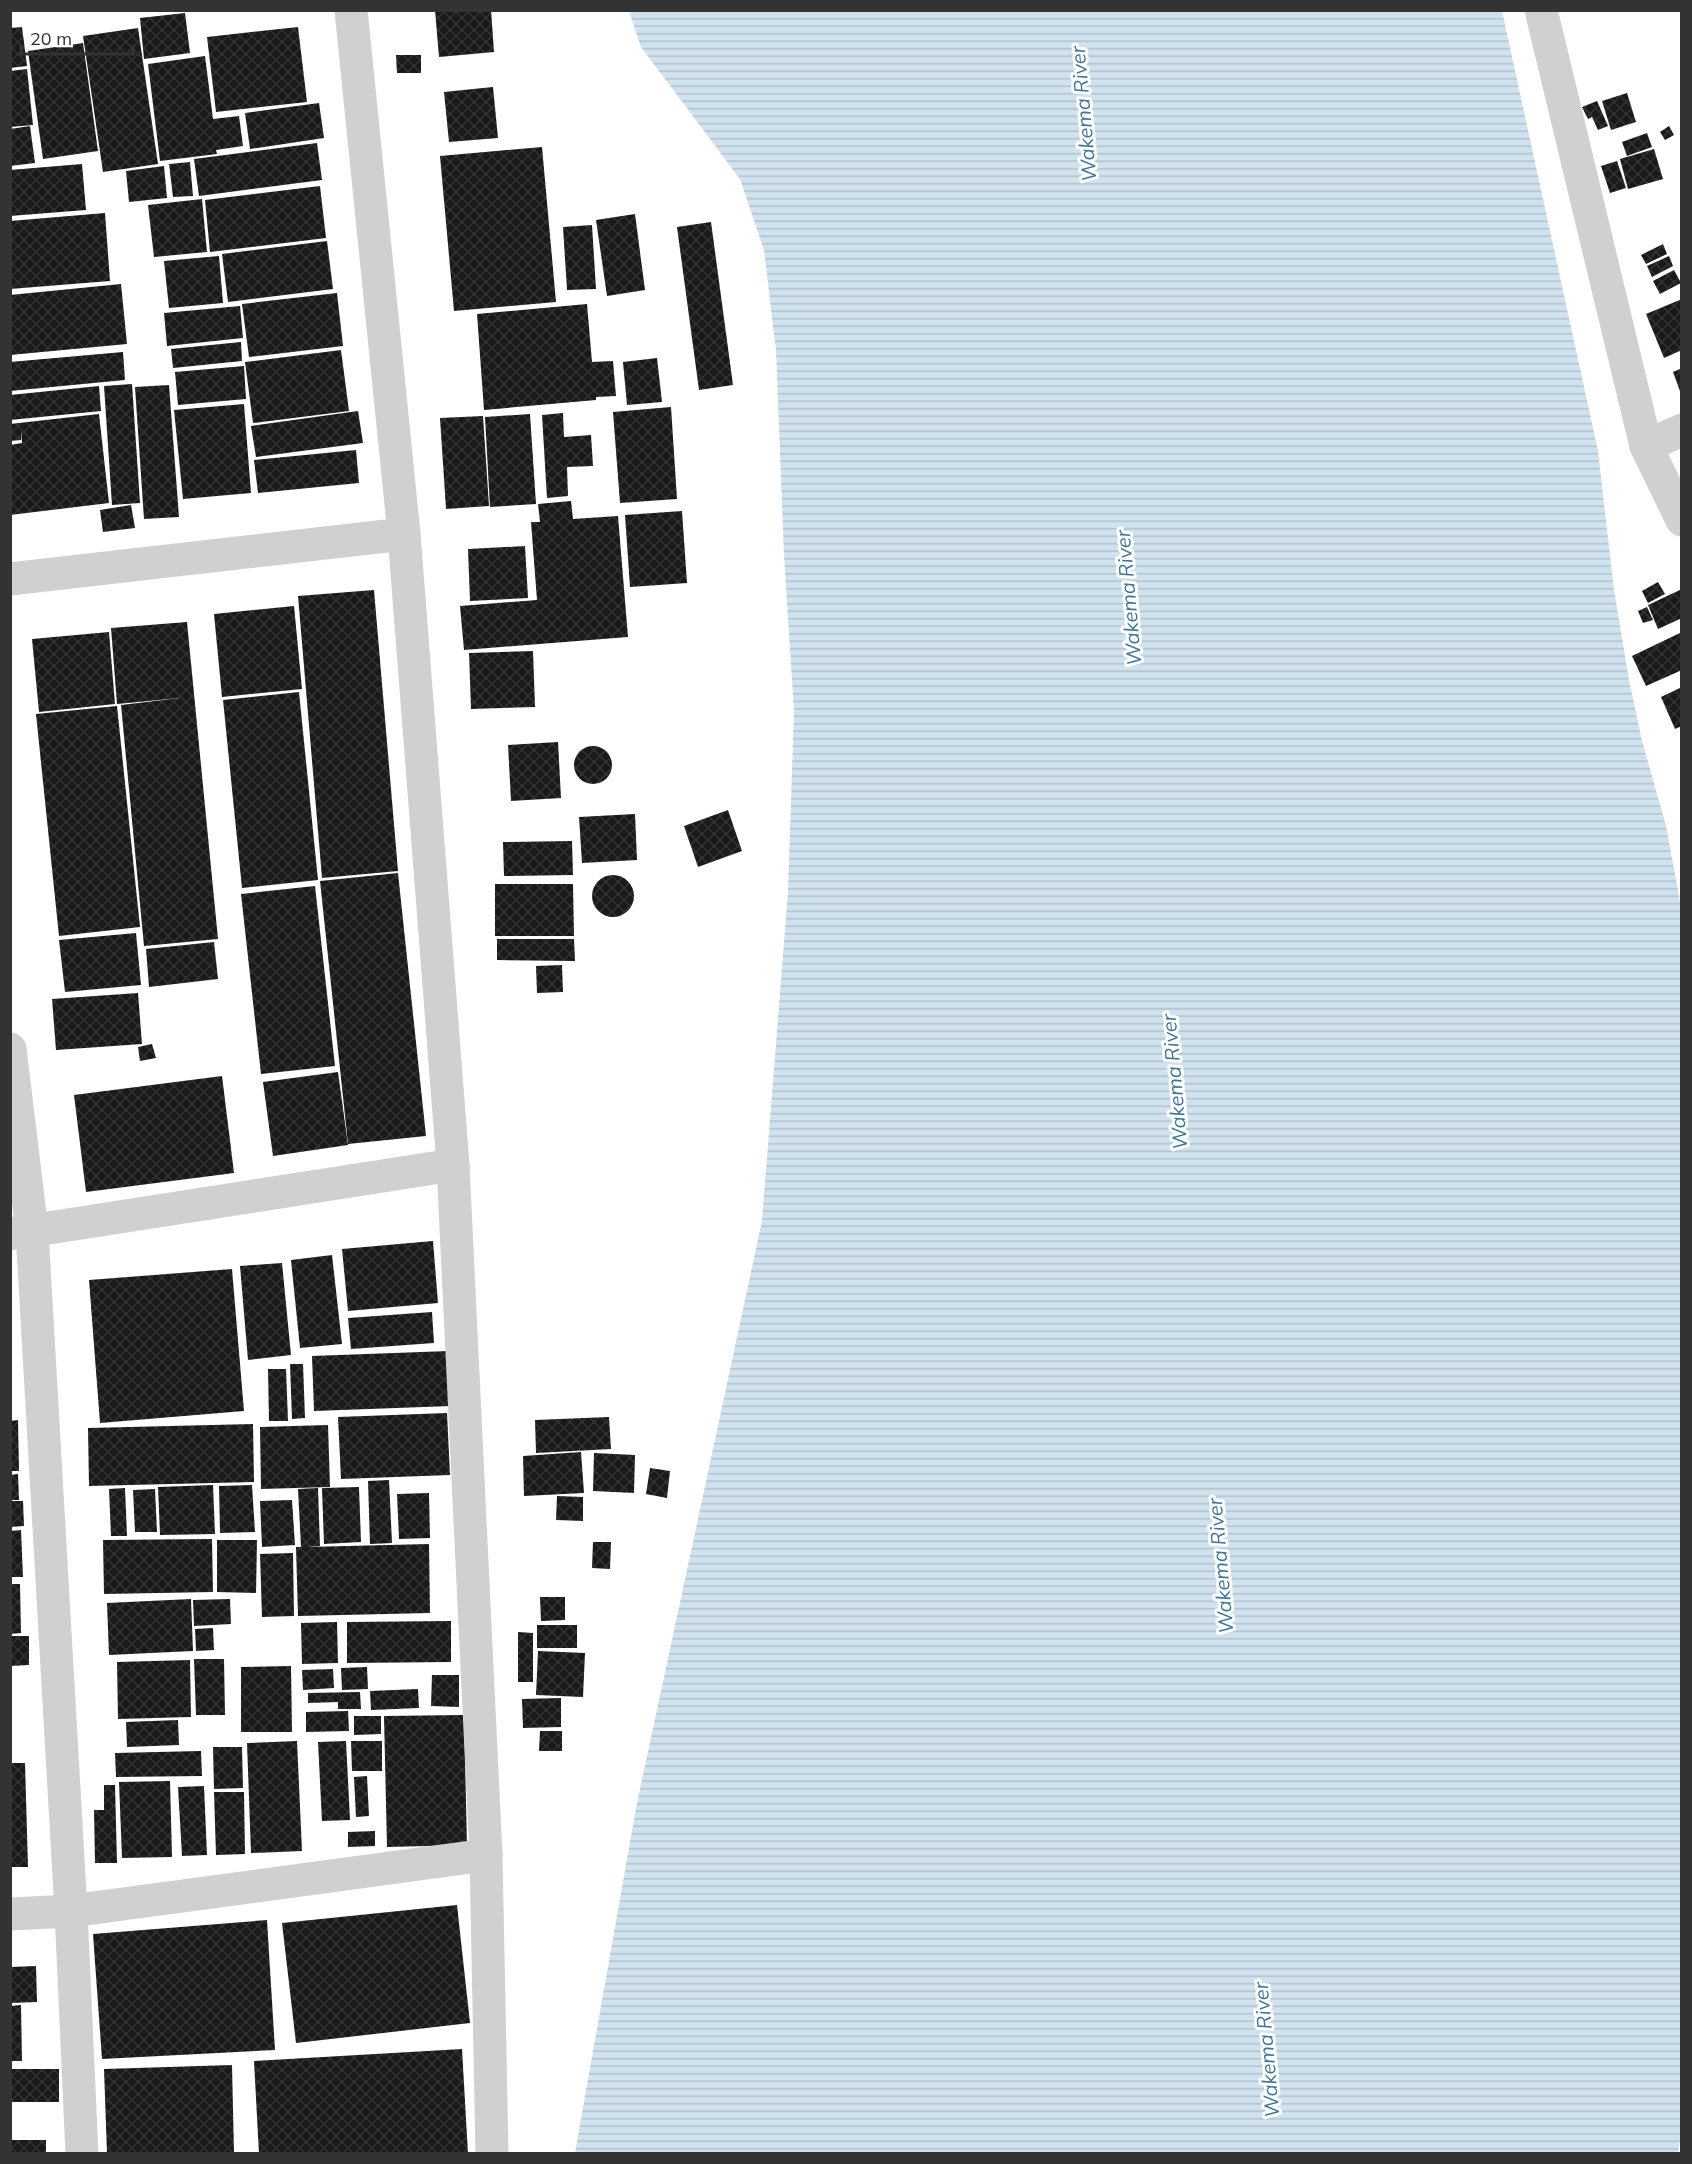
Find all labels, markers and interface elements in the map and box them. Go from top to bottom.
scale bar [21,18,134,56]
text: 20 m [30,27,72,50]
water label: Wakema River [1065,44,1101,183]
water label: Wakema River [1110,528,1146,667]
water label: Wakema River [1156,1012,1192,1151]
water label: Wakema River [1202,1496,1238,1635]
water label: Wakema River [1248,1980,1284,2119]

